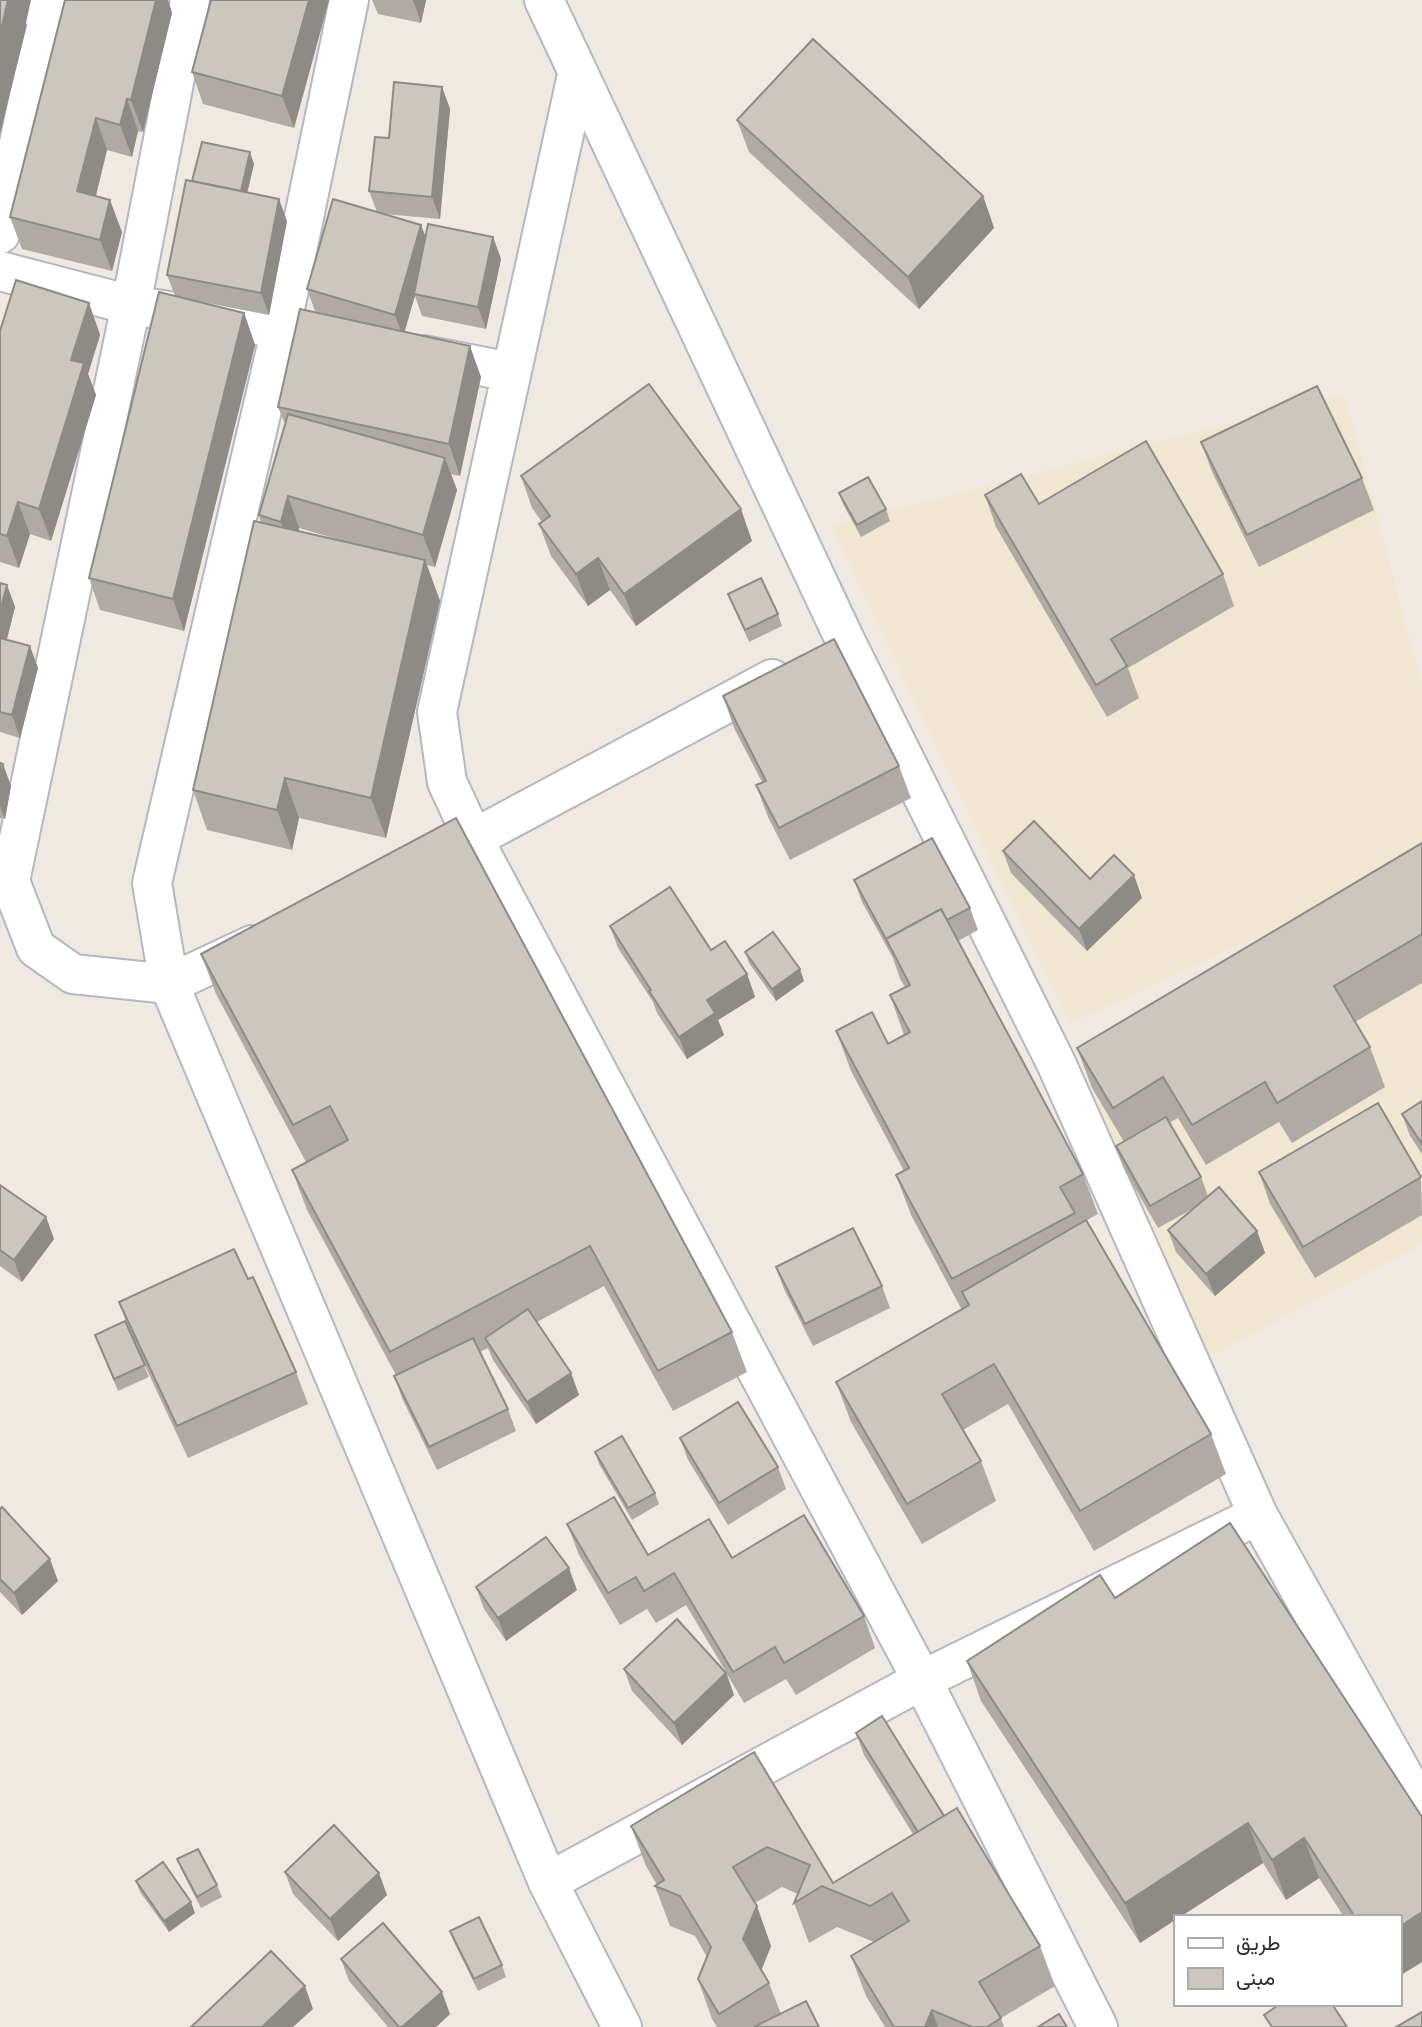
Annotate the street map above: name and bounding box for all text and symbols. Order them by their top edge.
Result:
legend [1174,1915,1401,2006]
text: طريق [1236,1929,1281,1956]
text: مبنى [1236,1964,1275,1990]

